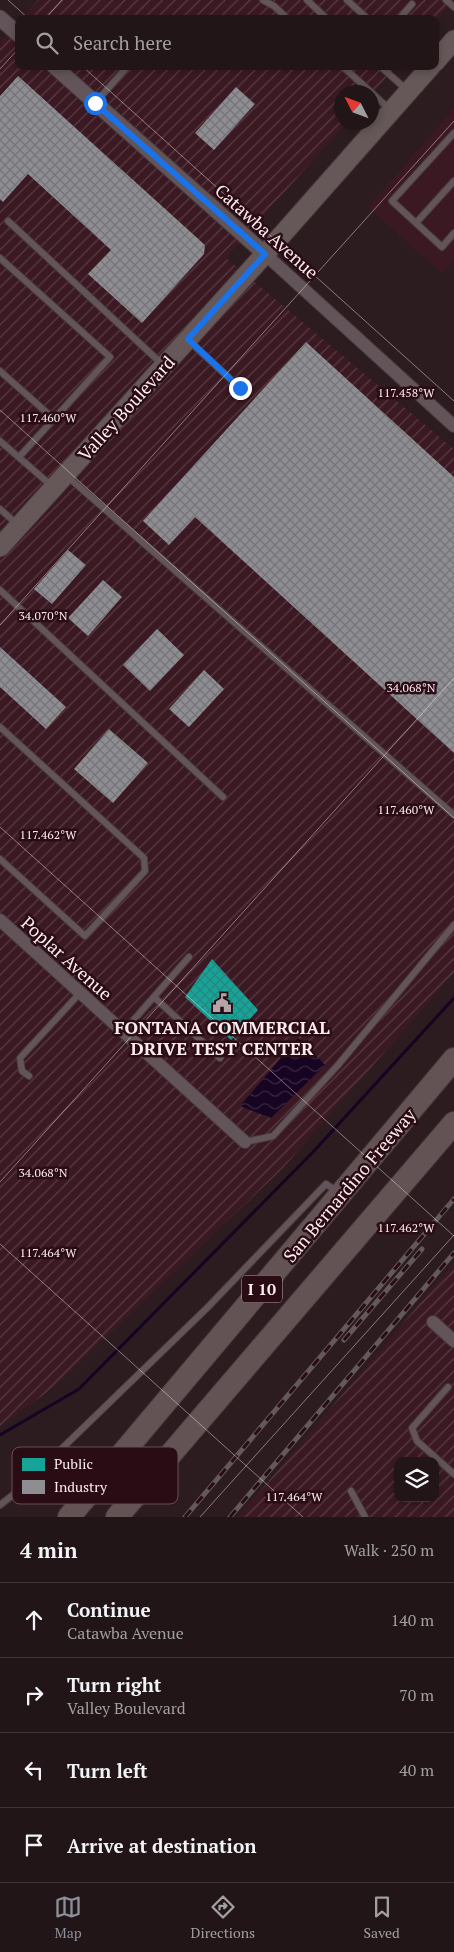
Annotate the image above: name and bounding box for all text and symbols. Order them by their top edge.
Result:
search box [15,15,439,70]
icon: search [33,29,61,57]
text: Search here [73,30,172,55]
north arrow [334,85,379,130]
route start [84,92,107,115]
street label: Catawba Avenue [210,178,324,284]
street label: Valley Boulevard [72,350,180,466]
route end [229,377,252,400]
text: 117.458°W [378,385,435,400]
text: 117.460°W [20,410,77,425]
text: 34.070°N [18,608,68,623]
text: 34.068°N [386,680,436,695]
text: 117.460°W [378,802,435,817]
text: 117.462°W [20,827,77,842]
street label: Poplar Avenue [16,911,118,1005]
public building icon: FONTANA COMMERCIAL DRIVE TEST CENTER [211,992,233,1014]
place label: FONTANA COMMERCIAL DRIVE TEST CENTER [114,1015,330,1060]
street label: San Bernardino Freeway [277,1102,421,1267]
text: 34.068°N [18,1165,68,1180]
text: 117.462°W [378,1220,435,1235]
text: 117.464°W [20,1245,77,1260]
road number: I 10 [242,1276,282,1302]
legend [12,1447,178,1504]
text: Public [54,1454,93,1473]
map controls [394,1457,439,1502]
button: layers [394,1457,439,1502]
text: Industry [54,1477,108,1496]
text: 117.464°W [266,1489,323,1504]
text: 4 min [20,1536,77,1564]
text: Walk · 250 m [344,1539,434,1561]
text: Continue [67,1597,151,1622]
icon: ahead [20,1606,48,1634]
text: 140 m [391,1609,434,1631]
text: Catawba Avenue [67,1622,184,1644]
text: Turn right [67,1672,161,1697]
icon: right [20,1681,48,1709]
text: 70 m [399,1684,434,1706]
text: Valley Boulevard [67,1697,186,1719]
icon: left [20,1756,48,1784]
text: Turn left [67,1758,148,1783]
text: 40 m [399,1759,434,1781]
icon: arrive [20,1831,48,1859]
text: Arrive at destination [67,1833,256,1858]
tab: Map [54,1893,82,1942]
tab: Directions [191,1893,255,1942]
tab: Saved [364,1893,400,1942]

